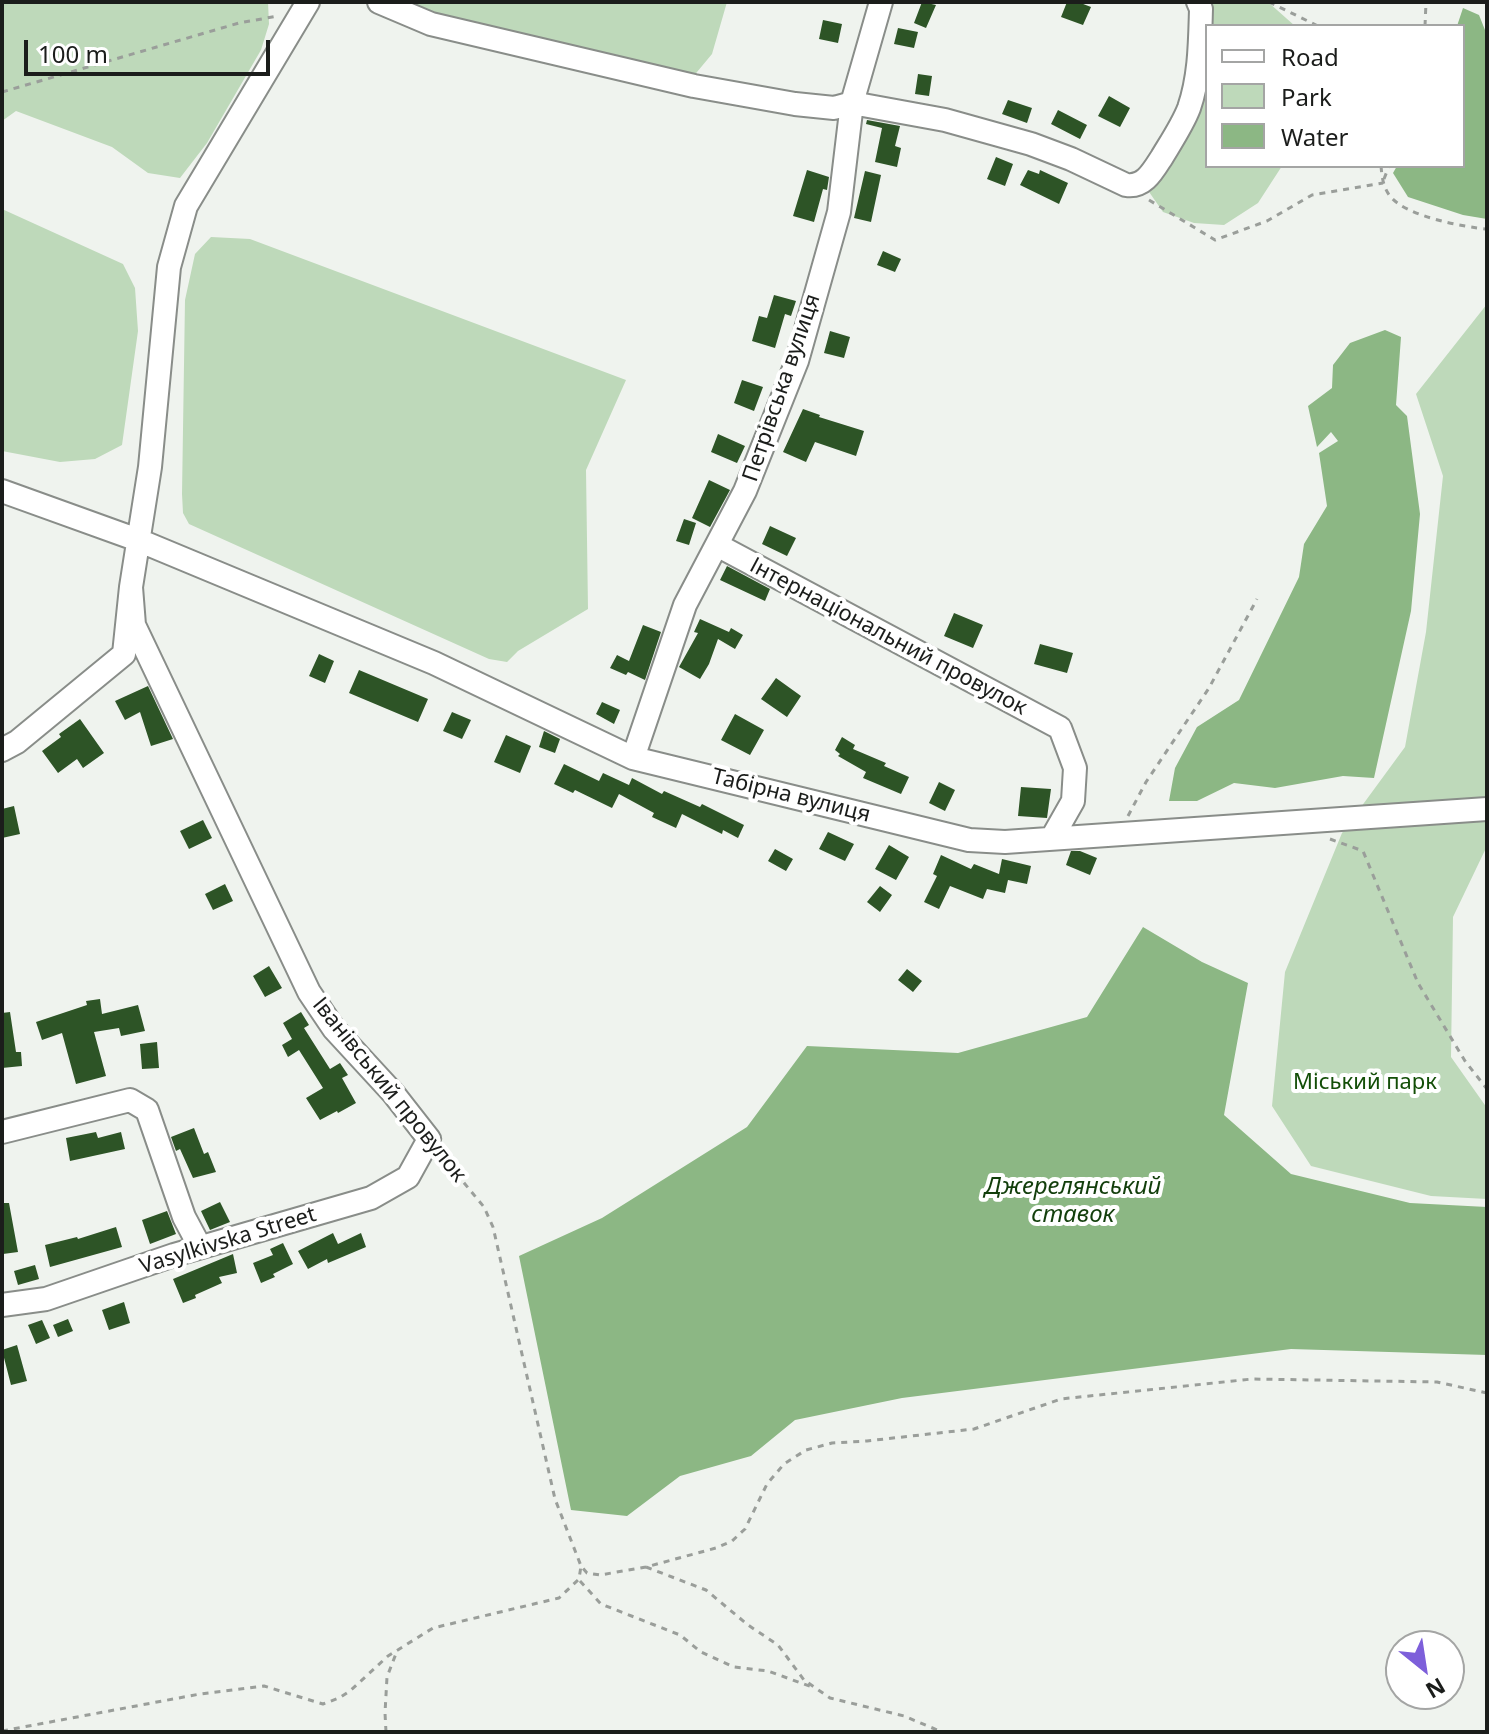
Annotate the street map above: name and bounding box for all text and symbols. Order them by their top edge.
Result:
scale bar [28,24,274,74]
legend [1205,24,1465,168]
text: 100 m [38,37,108,70]
text: Road [1281,40,1339,73]
text: Park [1281,80,1332,113]
text: Water [1281,120,1348,153]
street label: Петрівська вулиця [737,291,827,485]
street label: Інтернаціональний провулок [745,553,1031,721]
street label: Табірна вулиця [709,764,873,828]
street label: Іванівський провулок [306,992,472,1188]
park label: Міський парк [1293,1070,1437,1096]
water label: Джерелянський ставок [985,1173,1161,1229]
street label: Vasylkivska Street [137,1202,319,1280]
north arrow [1385,1630,1465,1710]
text: N [1421,1672,1451,1707]

